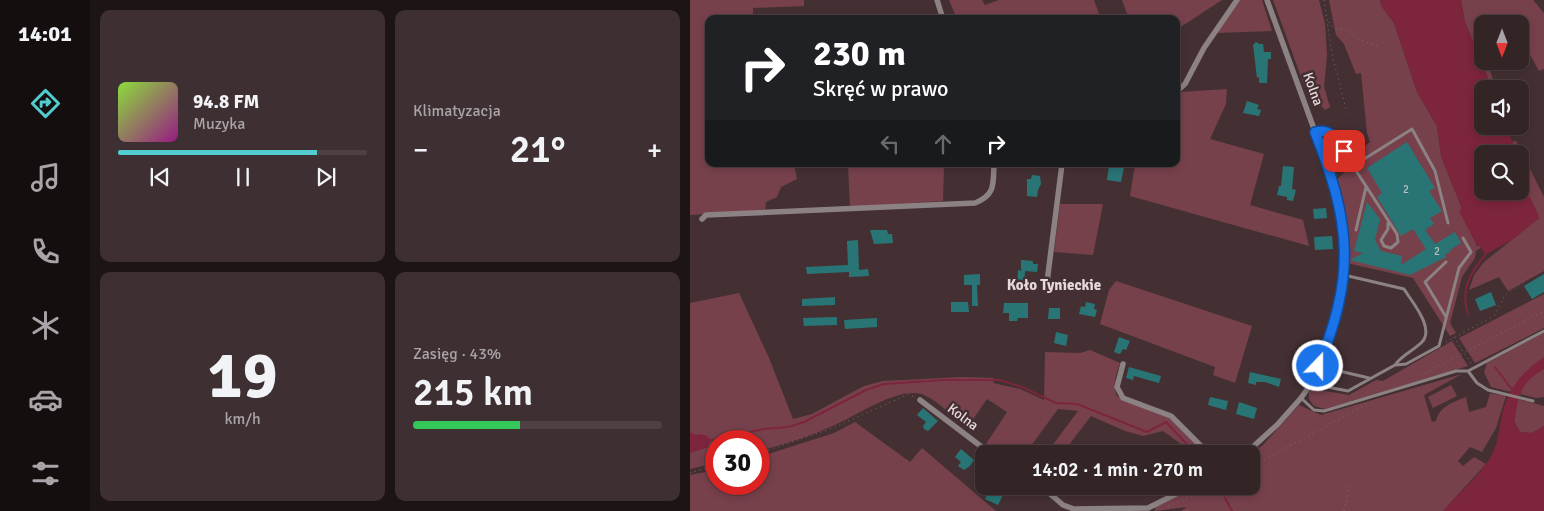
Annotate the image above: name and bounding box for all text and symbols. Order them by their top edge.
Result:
north arrow [1474,15,1529,70]
map controls [1474,15,1529,200]
text: 14:01 [18,20,72,47]
text: 230 m [813,32,906,75]
icon: right [730,35,795,100]
street label: Kolna [1299,70,1327,108]
text: Skręć w prawo [813,75,948,102]
button: sound [1474,80,1529,135]
icon: directions [28,86,63,121]
text: 94.8 FM [193,90,259,114]
text: Klimatyzacja [413,101,501,121]
text: Muzyka [193,114,245,134]
text: 21° [510,126,565,173]
icon: left [876,130,904,158]
icon: ahead [929,130,957,158]
icon: right [982,130,1010,158]
pin [1323,130,1365,172]
text: − [413,133,428,167]
text: + [647,133,662,167]
icon: arrive [1330,137,1358,165]
button: search [1474,145,1529,200]
icon: music [28,160,63,195]
icon: previous [146,163,174,191]
icon: pause [229,163,257,191]
icon: next [312,163,340,191]
house number: 2 [1403,183,1409,196]
icon: phone [28,234,63,269]
house number: 2 [1434,245,1440,258]
district label: Koło Tynieckie [1007,276,1101,294]
icon: climate [28,308,63,343]
text: 19 [207,336,278,416]
position arrow [1291,339,1343,391]
text: Zasięg · 43% [413,344,501,364]
text: 215 km [413,369,533,416]
icon: car [28,382,63,417]
street label: Kolna [944,400,982,434]
text: km/h [224,409,261,429]
speed limit sign: 30 [705,430,770,495]
icon: filters [28,456,63,491]
text: 14:02 · 1 min · 270 m [1032,458,1203,482]

